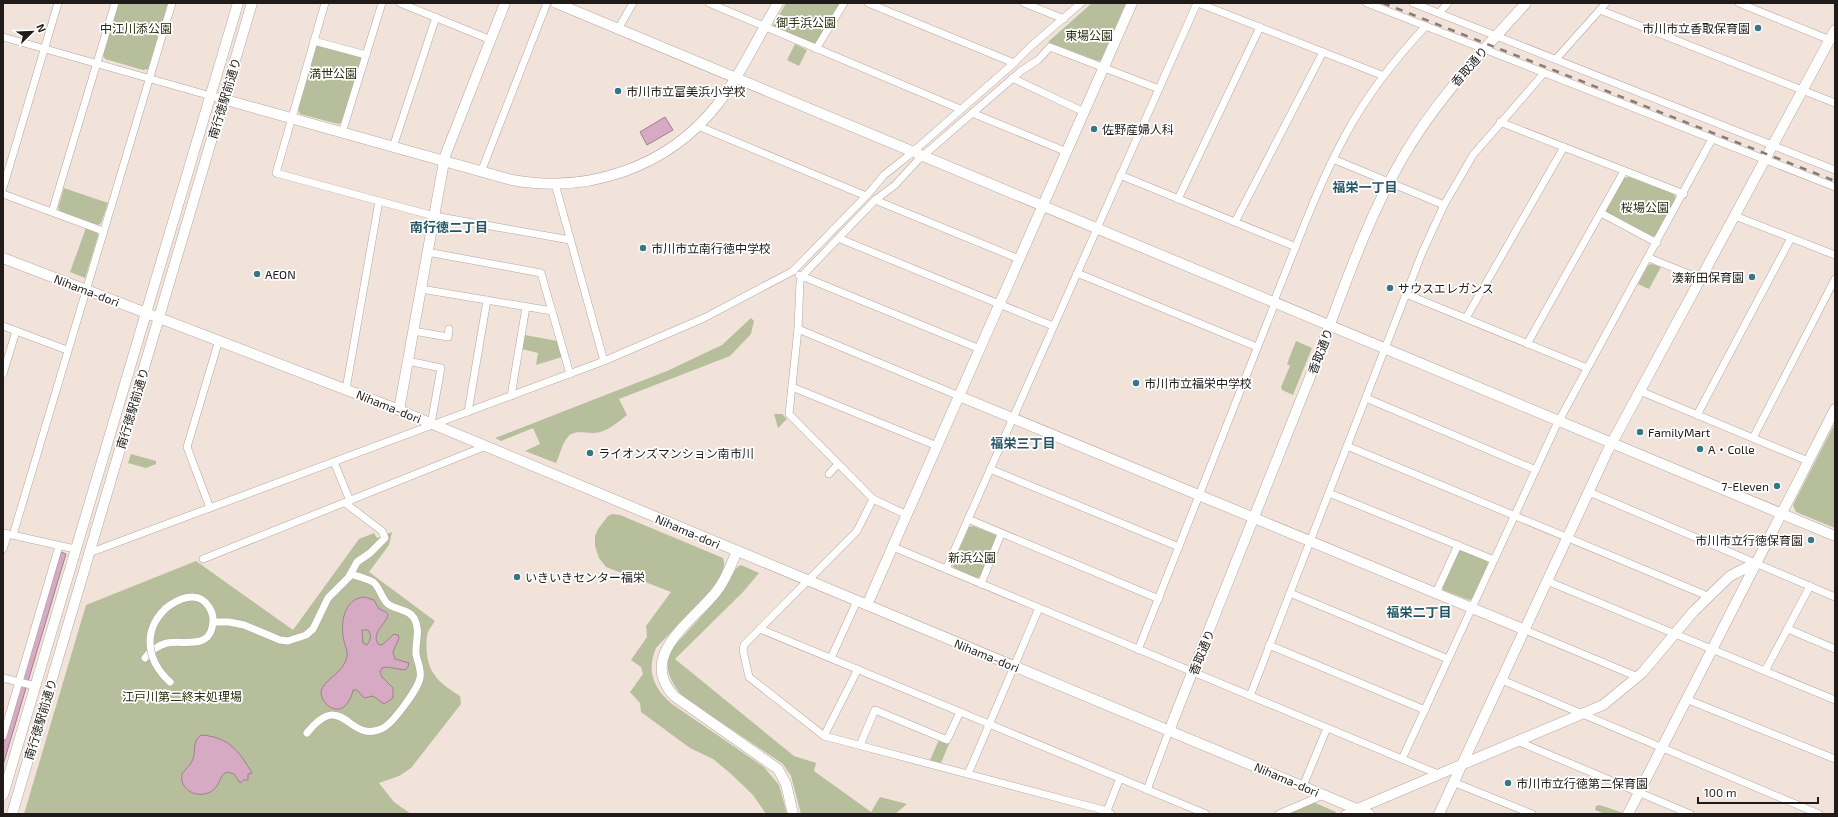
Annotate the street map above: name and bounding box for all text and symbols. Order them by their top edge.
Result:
north arrow [12,12,52,52]
park label: 御手浜公園 [776,15,836,29]
park label: 中江川添公園 [100,21,172,35]
place label: 市川市立香取保育園 [1642,21,1750,35]
text: N [34,22,49,34]
marker: 市川市立香取保育園 [1753,23,1763,33]
park label: 東場公園 [1065,28,1113,42]
street label: 香取通り [1448,43,1490,89]
street label: 南行徳駅前通り [205,56,243,140]
park label: 満世公園 [309,66,357,80]
place label: 市川市立富美浜小学校 [626,84,746,98]
marker: 市川市立富美浜小学校 [613,86,623,96]
place label: 佐野産婦人科 [1102,122,1174,136]
marker: 佐野産婦人科 [1089,124,1099,134]
district label: 福栄一丁目 [1332,179,1398,195]
park label: 桜場公園 [1621,200,1669,214]
district label: 南行徳二丁目 [410,219,488,235]
place label: 市川市立南行徳中学校 [651,241,771,255]
marker: 市川市立南行徳中学校 [638,243,648,253]
place label: AEON [265,267,296,281]
marker: AEON [252,269,262,279]
place label: 湊新田保育園 [1672,270,1744,284]
street label: Nihama-dori [52,271,122,309]
marker: 湊新田保育園 [1747,272,1757,282]
place label: サウスエレガンス [1398,281,1494,295]
marker: サウスエレガンス [1385,283,1395,293]
street label: 香取通り [1305,326,1335,376]
street label: 南行徳駅前通り [113,366,151,450]
place label: 市川市立福栄中学校 [1144,376,1252,390]
marker: 市川市立福栄中学校 [1131,378,1141,388]
street label: Nihama-dori [354,387,424,425]
place label: FamilyMart [1648,425,1711,439]
marker: FamilyMart [1635,427,1645,437]
district label: 福栄三丁目 [990,435,1056,451]
place label: A・Colle [1708,442,1755,456]
marker: A・Colle [1695,444,1705,454]
place label: ライオンズマンション南市川 [598,446,754,460]
marker: ライオンズマンション南市川 [585,448,595,458]
place label: 7-Eleven [1721,479,1769,493]
marker: 7-Eleven [1772,481,1782,491]
street label: Nihama-dori [654,511,722,551]
place label: 市川市立行徳保育園 [1695,533,1803,547]
marker: 市川市立行徳保育園 [1806,535,1816,545]
park label: 新浜公園 [948,550,996,564]
place label: いきいきセンター福栄 [525,570,645,584]
marker: いきいきセンター福栄 [512,572,522,582]
district label: 福栄二丁目 [1386,604,1452,620]
street label: 香取通り [1186,627,1216,677]
street label: Nihama-dori [952,636,1022,674]
street label: 南行徳駅前通り [21,677,59,761]
park label: 江戸川第二終末処理場 [122,689,242,703]
street label: Nihama-dori [1253,759,1321,799]
place label: 市川市立行徳第二保育園 [1516,776,1648,790]
marker: 市川市立行徳第二保育園 [1503,778,1513,788]
scale bar [1698,779,1818,805]
text: 100 m [1704,785,1736,799]

